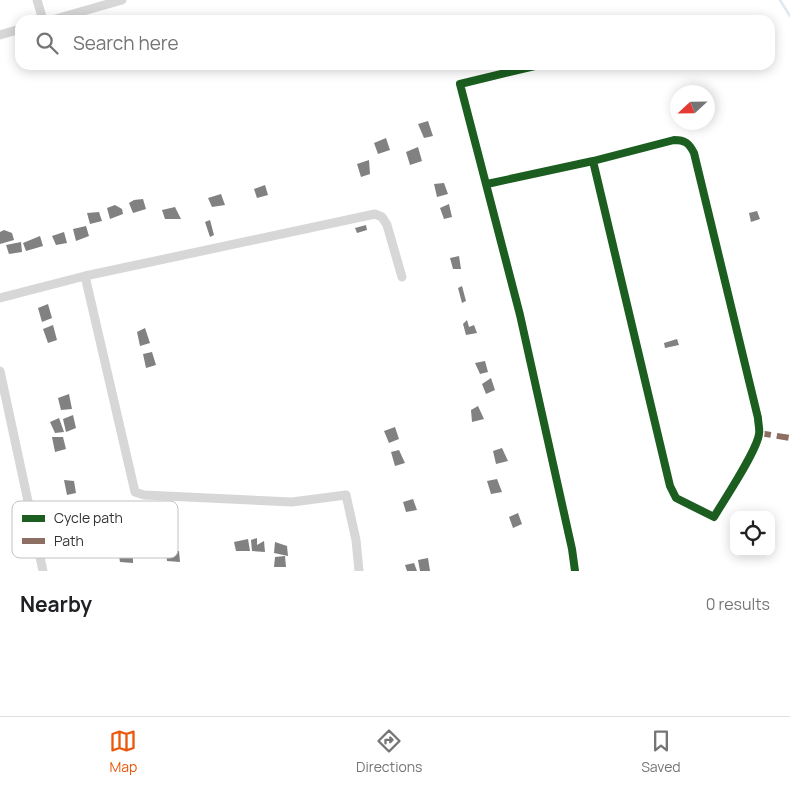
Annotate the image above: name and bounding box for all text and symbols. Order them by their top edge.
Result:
search box [15,15,775,70]
icon: search [33,29,61,57]
text: Search here [73,30,179,56]
north arrow [670,85,715,130]
legend [12,501,178,558]
text: Cycle path [54,508,123,527]
map controls [730,511,775,556]
button: locate [730,511,775,556]
text: Path [54,531,84,550]
text: Nearby [20,590,92,618]
text: 0 results [706,593,770,615]
tab: Map [109,727,137,776]
tab: Directions [356,727,422,776]
tab: Saved [641,727,681,776]

